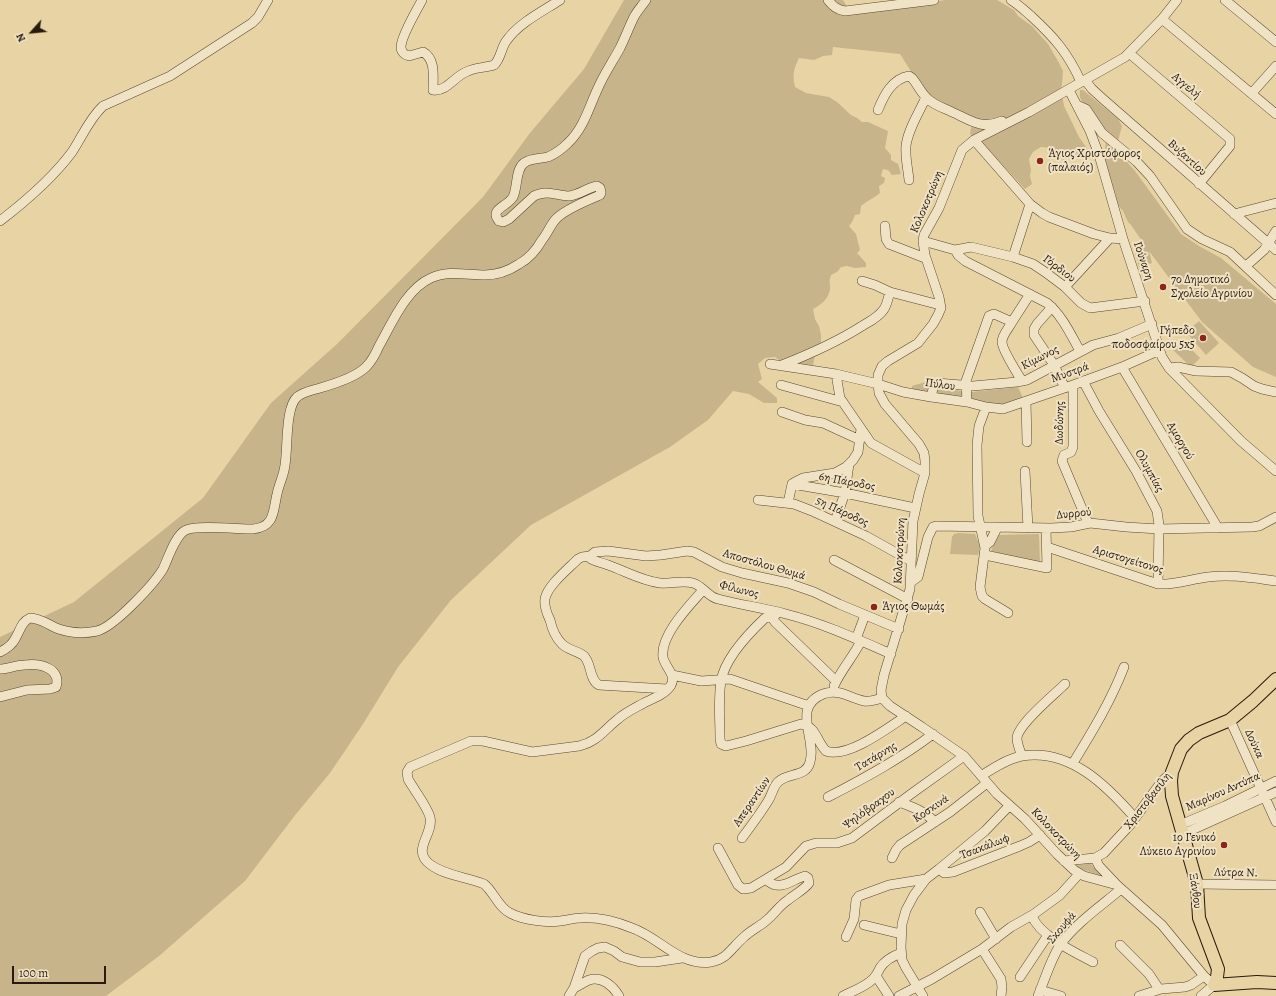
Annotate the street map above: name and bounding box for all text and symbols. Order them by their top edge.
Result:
north arrow [12,12,52,52]
text: N [12,31,29,45]
street label: Αγγελή [1169,70,1203,102]
street label: Βυζαντίου [1165,137,1209,179]
place label: Άγιος Χριστόφορος (παλαιός) [1048,147,1141,175]
marker: Άγιος Χριστόφορος (παλαιός) [1035,156,1045,166]
street label: Κολοκοτρώνη [907,169,947,235]
street label: Γούναρη [1130,240,1156,282]
street label: Γόρδιου [1040,252,1078,286]
place label: 7ο Δημοτικό Σχολείο Αγρινίου [1171,273,1253,301]
marker: 7ο Δημοτικό Σχολείο Αγρινίου [1158,282,1168,292]
place label: Γήπεδο ποδοσφαίρου 5x5 [1111,324,1195,352]
marker: Γήπεδο ποδοσφαίρου 5x5 [1198,333,1208,343]
street label: Κίμωνος [1019,342,1061,374]
street label: Μυστρά [1049,359,1091,387]
street label: Πύλου [924,376,956,394]
street label: Δωδώνης [1052,401,1068,445]
street label: Αμοργού [1163,419,1197,463]
street label: Ολυμπίας [1131,447,1167,495]
street label: 6η Πάροδος [818,469,876,495]
street label: 5η Πάροδος [813,493,871,531]
street label: Δυρρού [1056,505,1092,523]
street label: Κολοκοτρώνη [891,517,909,585]
street label: Αριστογείτονος [1091,542,1165,578]
street label: Αποστόλου Θωμά [721,546,807,584]
street label: Φίλωνος [718,578,760,602]
place label: Άγιος Θωμάς [882,600,945,614]
marker: Άγιος Θωμάς [869,602,879,612]
street label: Δούκα [1241,727,1267,761]
street label: Τατάρνης [853,739,899,775]
street label: Μαρίνου Αντύπα [1184,769,1262,815]
street label: Χριστοβασίλη [1121,770,1175,832]
street label: Απεραντίων [730,774,774,830]
street label: Ψηλόβραχου [840,785,898,833]
street label: Κοσκινά [910,792,952,826]
street label: Κολοκοτρώνη [1028,805,1084,863]
street label: Τσακάλωφ [958,831,1012,863]
place label: 1ο Γενικό Λύκειο Αγρινίου [1140,831,1216,859]
marker: 1ο Γενικό Λύκειο Αγρινίου [1219,840,1229,850]
street label: Λύτρα Ν. [1214,865,1258,881]
street label: Ξάνθου [1185,872,1205,910]
street label: Σκουφά [1044,909,1080,947]
scale bar [14,958,108,984]
text: 100 m [19,965,48,981]

